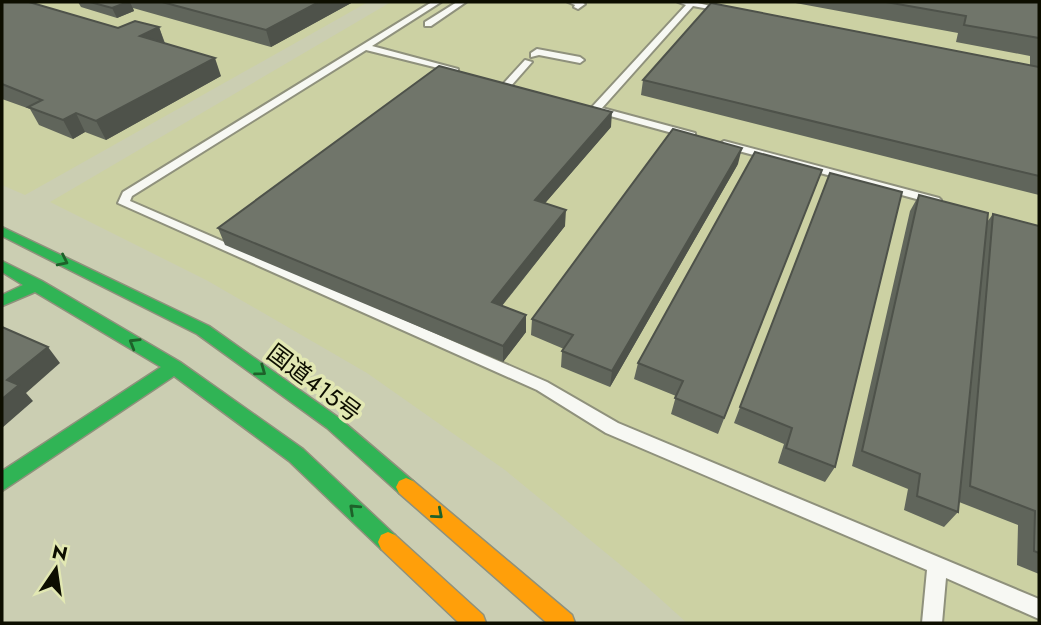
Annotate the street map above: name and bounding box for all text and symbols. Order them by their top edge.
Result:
one-way arrow [56,252,68,266]
street label: 国道415号 [260,335,369,430]
one-way arrow [128,338,141,351]
one-way arrow [253,363,266,375]
one-way arrow [349,505,362,518]
one-way arrow [430,506,443,518]
north arrow [21,534,91,604]
text: N [49,538,70,568]

